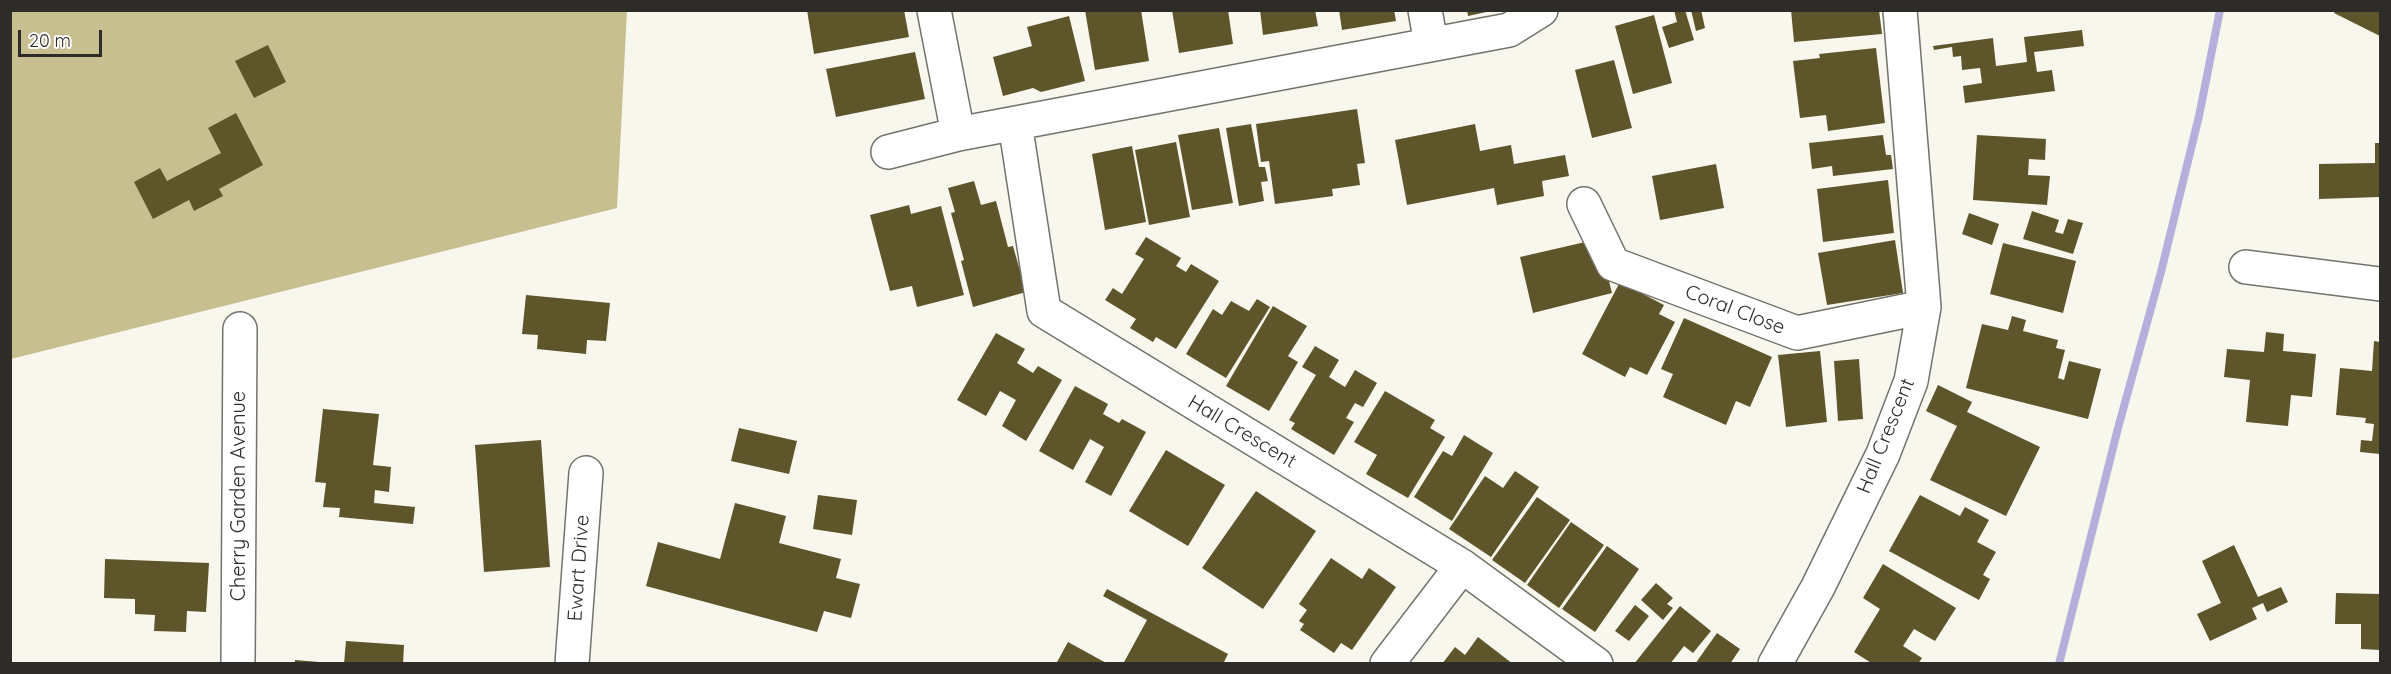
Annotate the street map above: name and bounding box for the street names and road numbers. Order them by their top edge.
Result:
street label: Coral Close [1682,280,1788,340]
street label: Hall Crescent [1852,375,1920,497]
street label: Hall Crescent [1183,390,1301,474]
street label: Cherry Garden Avenue [227,391,251,601]
street label: Ewart Drive [563,514,595,622]

